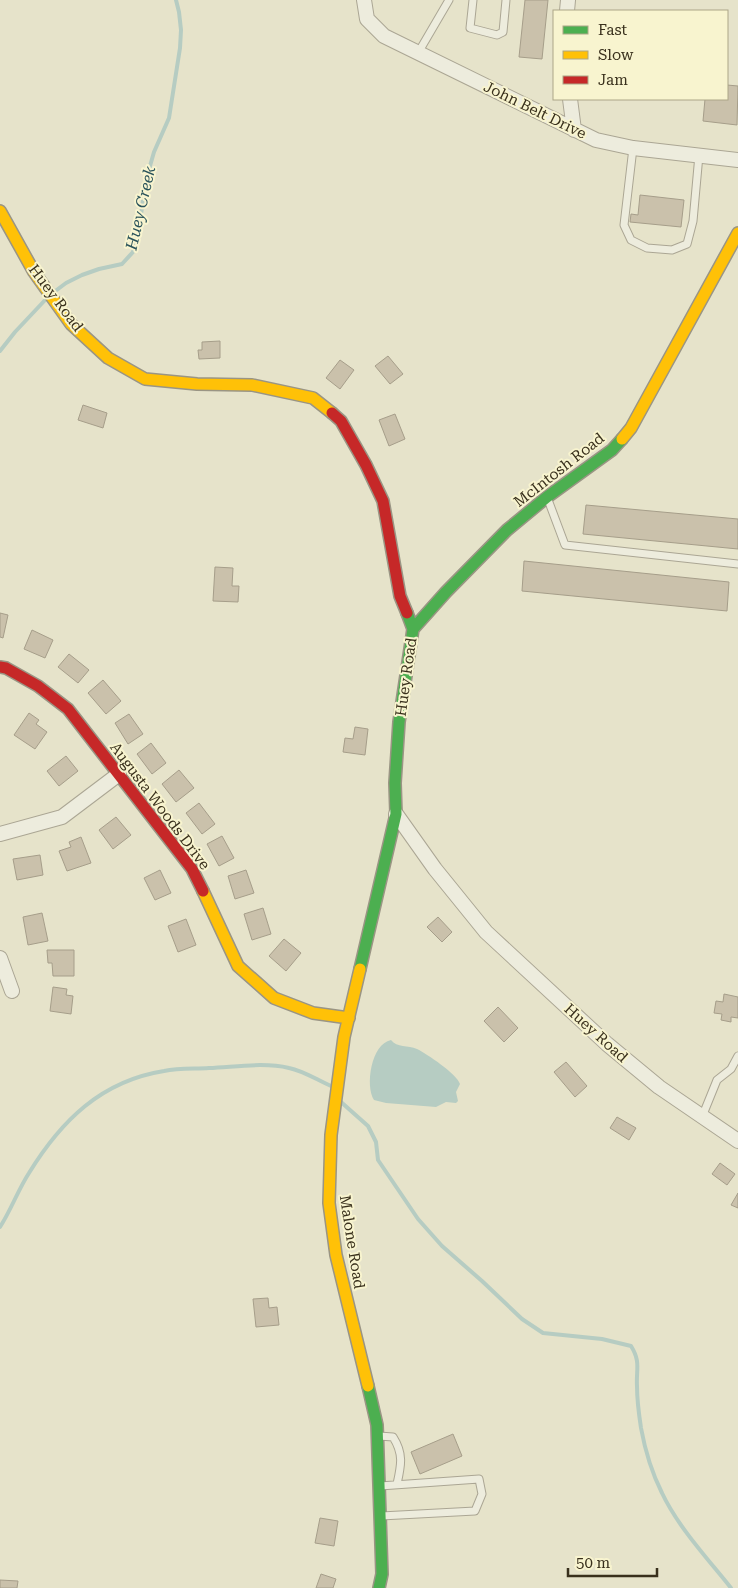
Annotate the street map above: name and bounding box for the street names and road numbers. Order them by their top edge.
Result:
street label: John Belt Drive [481,77,589,143]
street label: Huey Road [25,261,87,335]
street label: McIntosh Road [510,429,608,511]
street label: Huey Road [392,636,420,718]
street label: Augusta Woods Drive [106,739,214,873]
street label: Huey Road [560,1000,632,1067]
street label: Malone Road [336,1194,368,1291]

